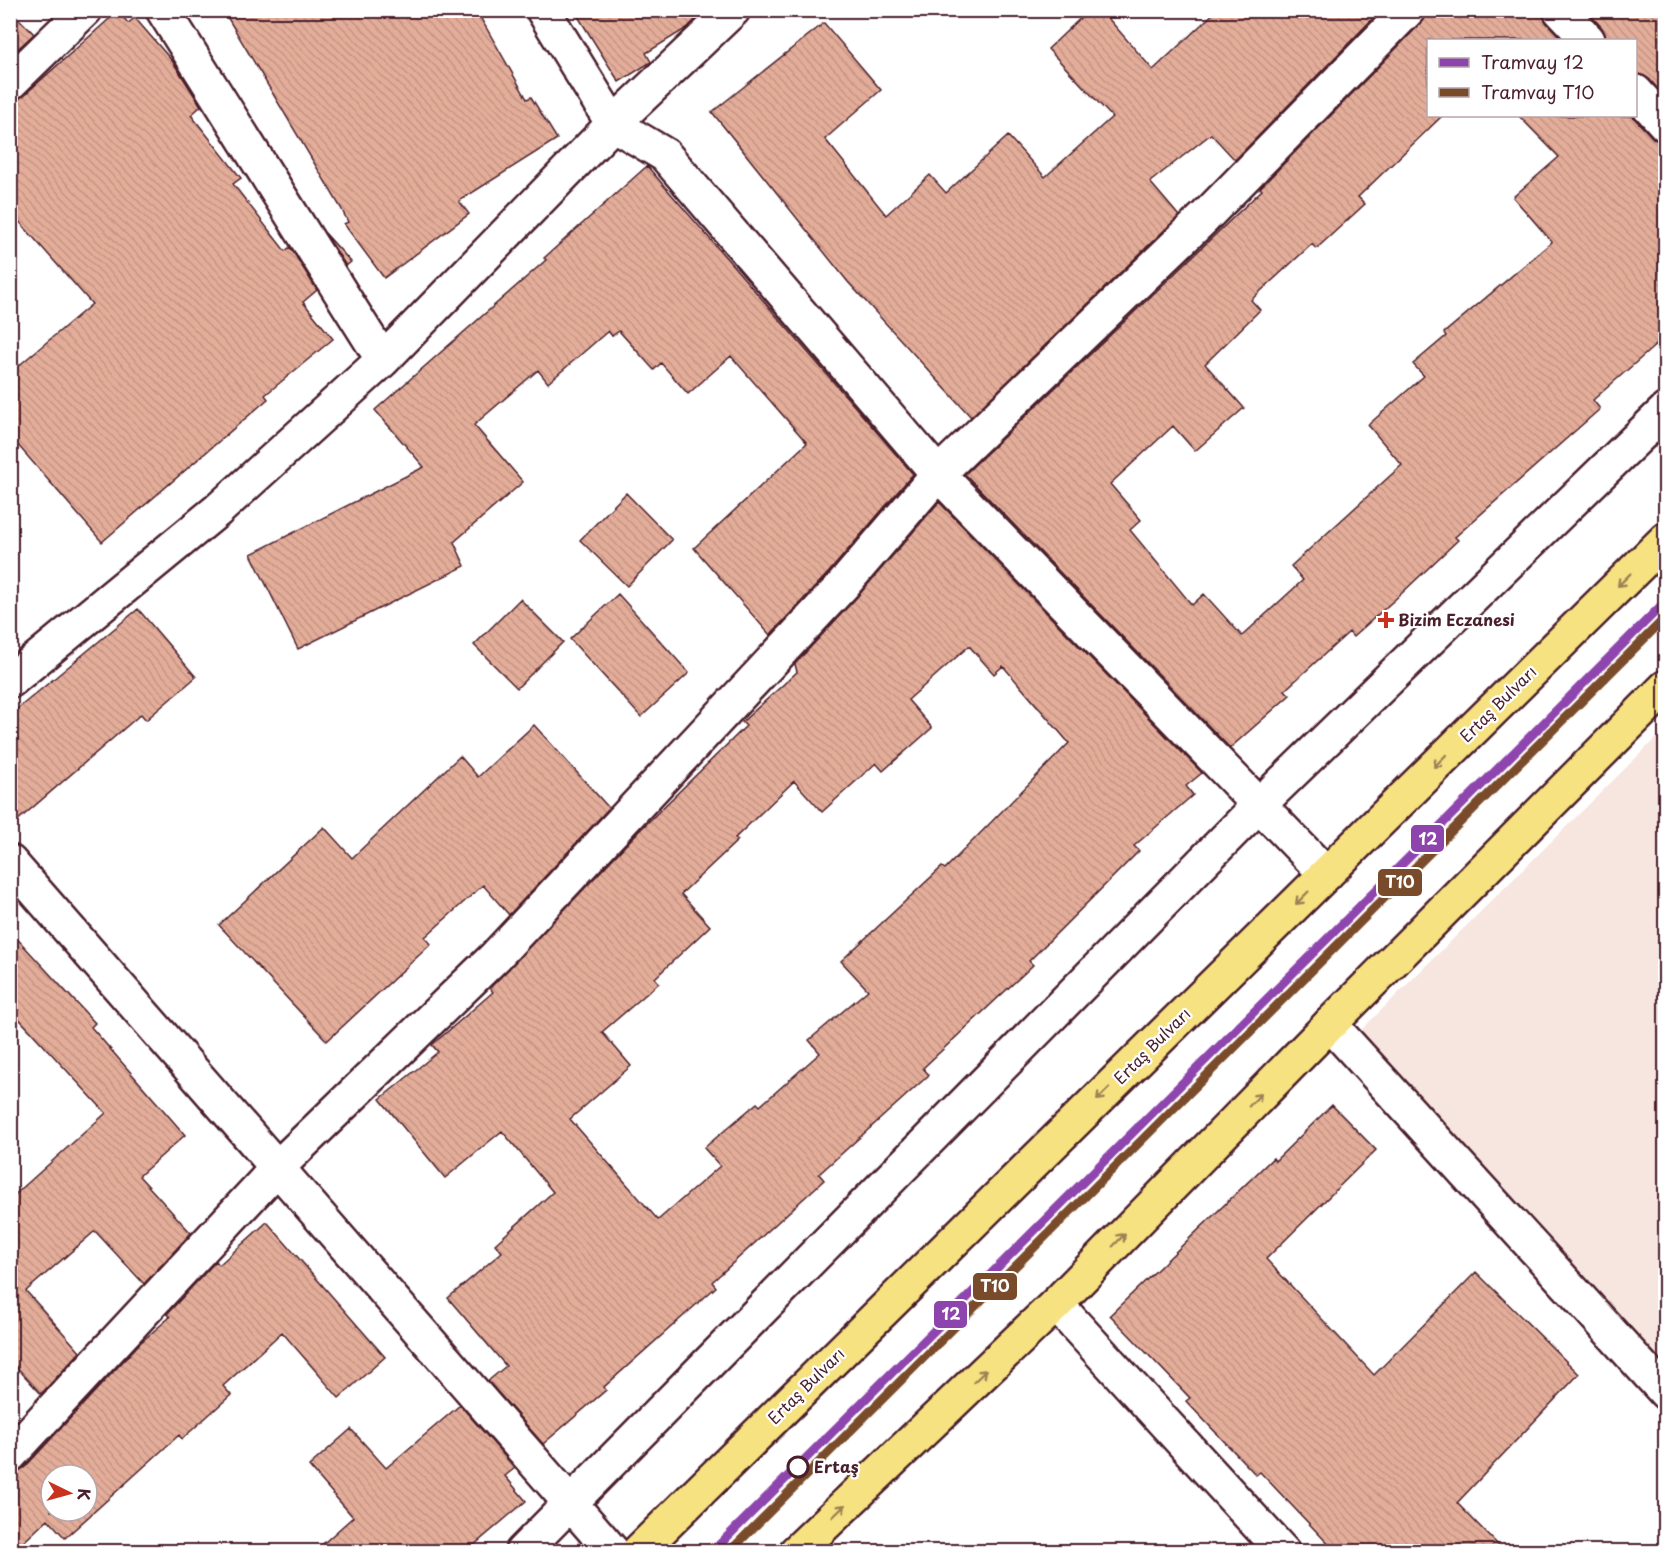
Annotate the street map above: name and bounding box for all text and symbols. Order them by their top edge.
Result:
legend [1427,39,1637,117]
text: Tramvay 12 [1481,48,1584,75]
text: Tramvay T10 [1481,78,1594,105]
one-way arrow [1616,573,1631,587]
place label: Bizim Eczanesi [1398,607,1515,631]
marker: Bizim Eczanesi [1379,613,1393,627]
street label: Ertaş Bulvarı [1453,659,1541,747]
one-way arrow [1433,754,1448,769]
line badge: 12 [1410,824,1445,853]
text: 12 [1419,826,1437,850]
line badge: T10 [1377,868,1423,897]
text: T10 [1385,869,1415,893]
one-way arrow [1294,891,1309,906]
street label: Ertaş Bulvarı [1107,1001,1195,1089]
one-way arrow [1095,1087,1110,1101]
one-way arrow [1248,1093,1262,1108]
one-way arrow [1111,1232,1126,1247]
line badge: T10 [972,1272,1018,1301]
text: T10 [980,1273,1010,1297]
line badge: 12 [933,1300,968,1329]
text: 12 [942,1301,960,1325]
street label: Ertaş Bulvarı [761,1341,849,1429]
one-way arrow [972,1369,987,1384]
place label: Ertaş [814,1454,859,1478]
marker: Ertaş [787,1456,809,1478]
north arrow [39,1463,99,1523]
text: K [72,1488,97,1502]
one-way arrow [831,1504,846,1518]

